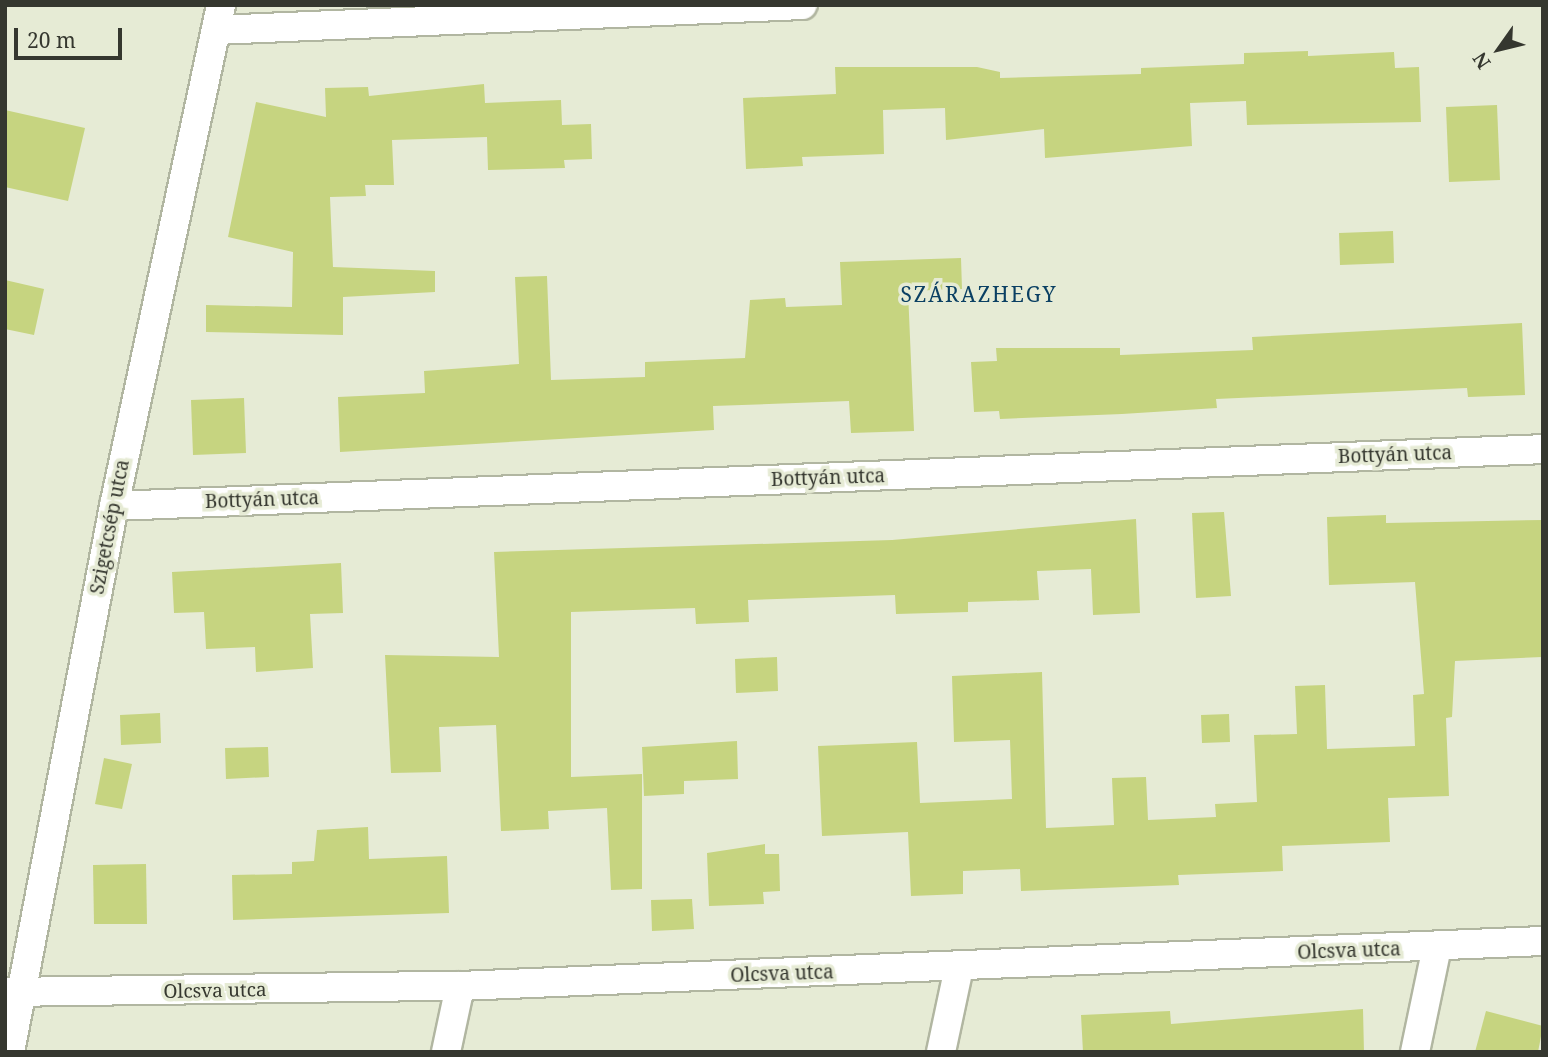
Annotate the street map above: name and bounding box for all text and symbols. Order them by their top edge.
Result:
scale bar [18,14,126,58]
north arrow [1464,14,1534,84]
text: 20 m [27,26,76,54]
text: N [1467,47,1497,74]
district label: SZÁRAZHEGY [902,281,1056,307]
street label: Bottyán utca [1338,442,1452,468]
street label: Szigetcsép utca [86,458,134,596]
street label: Bottyán utca [771,465,885,491]
street label: Bottyán utca [205,487,319,513]
street label: Olcsva utca [1297,938,1401,964]
street label: Olcsva utca [730,961,834,987]
street label: Olcsva utca [163,979,267,1003]

